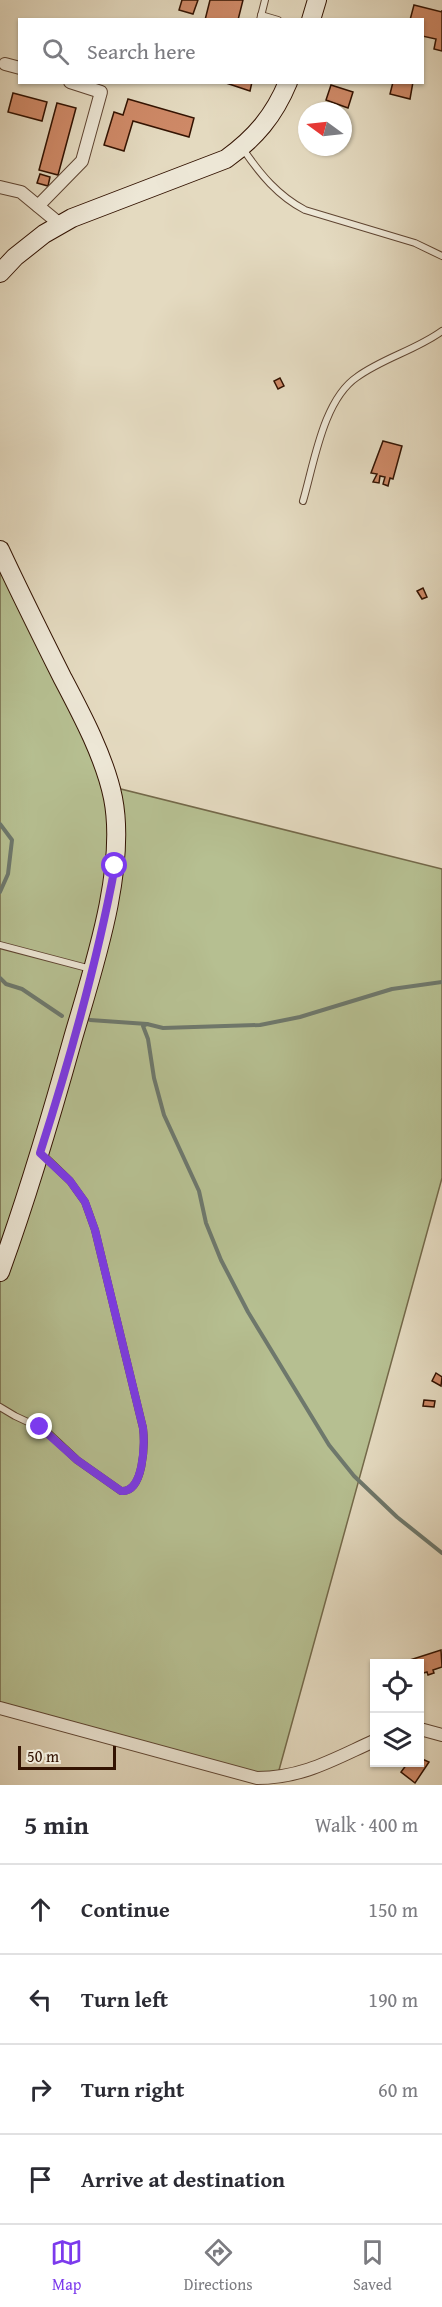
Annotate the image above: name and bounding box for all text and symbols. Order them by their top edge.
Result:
search box [18,18,424,84]
icon: search [39,35,72,68]
text: Search here [87,35,196,67]
north arrow [298,102,352,156]
route start [101,852,127,878]
route end [26,1413,52,1439]
map controls [370,1659,424,1767]
button: locate [370,1659,424,1713]
button: layers [370,1713,424,1767]
scale bar [18,1743,116,1770]
text: 50 m [27,1744,59,1768]
text: 5 min [24,1805,89,1844]
text: Walk · 400 m [315,1810,418,1839]
icon: ahead [24,1893,57,1926]
text: Continue [81,1893,170,1925]
text: 150 m [368,1895,418,1924]
icon: left [24,1983,57,2016]
text: Turn left [81,1983,168,2015]
text: 190 m [368,1985,418,2014]
icon: right [24,2073,57,2106]
text: Turn right [81,2073,184,2105]
text: 60 m [378,2075,418,2104]
icon: arrive [24,2163,57,2196]
text: Arrive at destination [81,2163,285,2195]
tab: Map [50,2236,83,2296]
tab: Directions [184,2236,253,2296]
tab: Saved [353,2236,392,2296]

